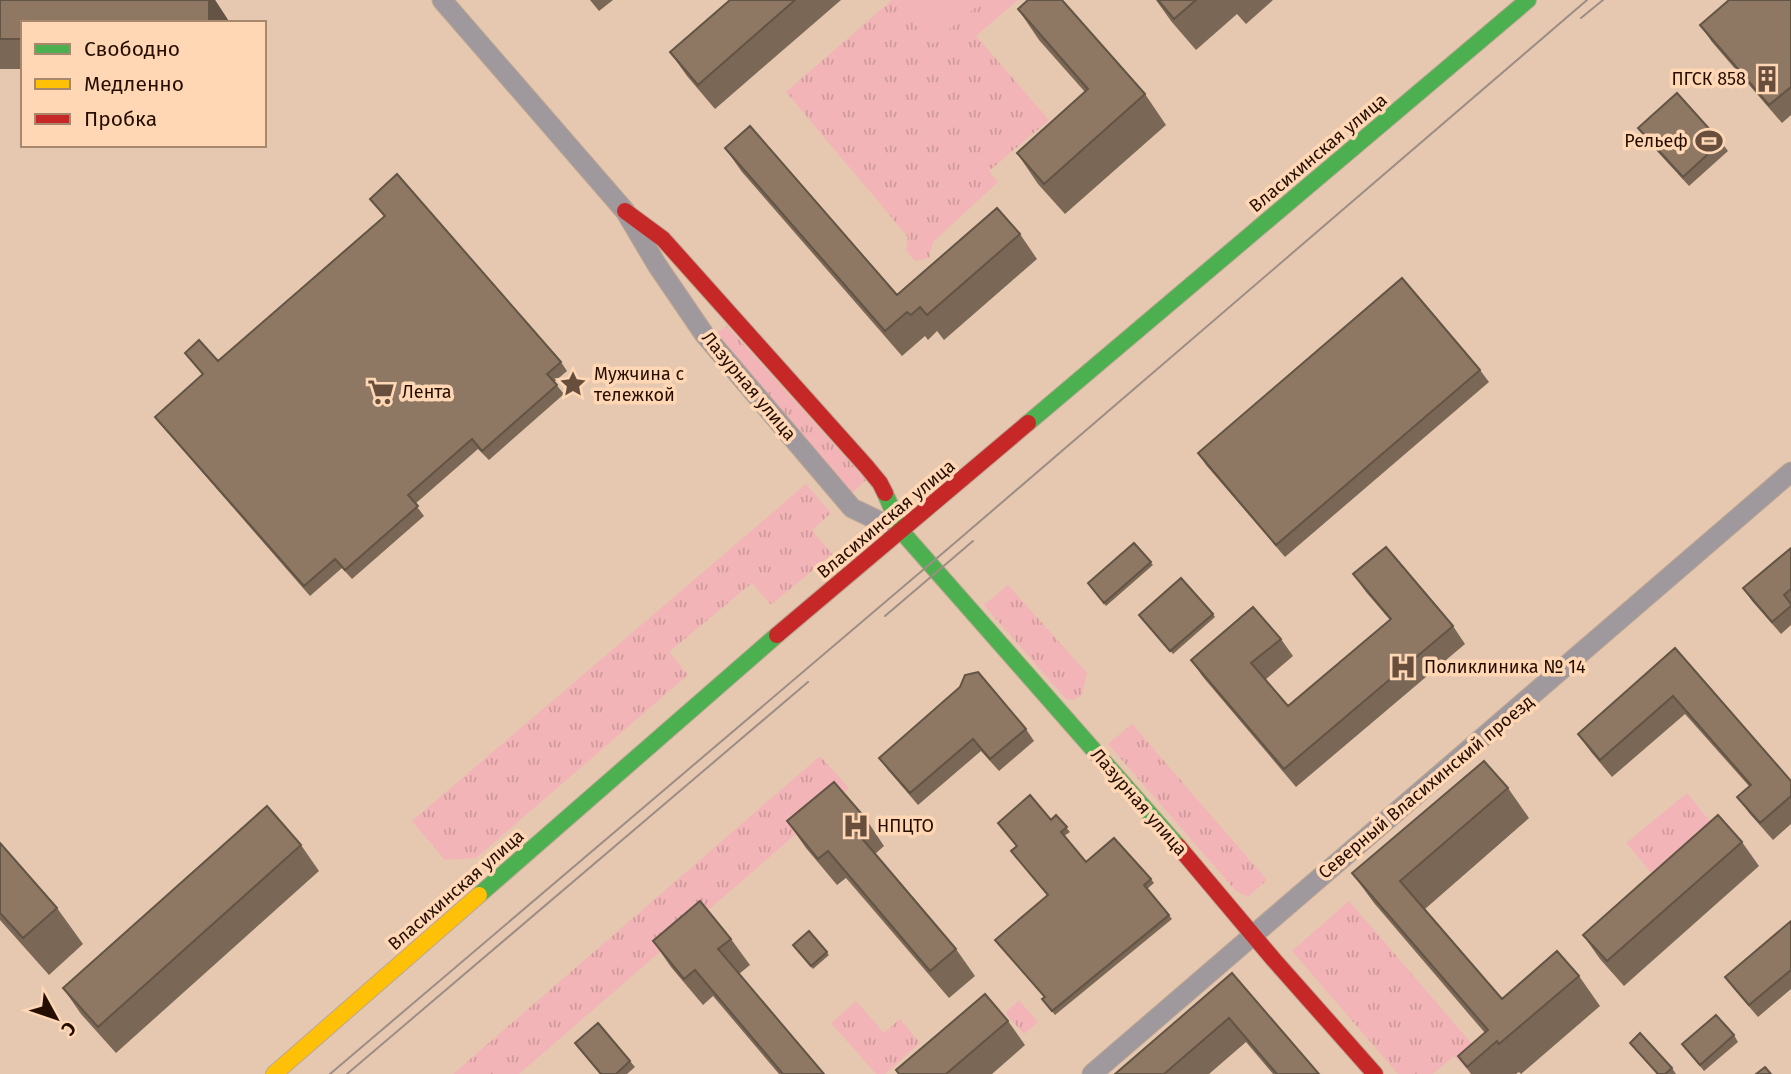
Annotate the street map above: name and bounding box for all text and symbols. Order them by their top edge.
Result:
legend [21,21,266,147]
text: Свободно [84,36,180,62]
building icon: ПГСК 858 [1752,64,1782,94]
place label: ПГСК 858 [1671,68,1746,90]
text: Медленно [84,71,184,97]
street label: Власихинская улица [1245,89,1391,217]
text: Пробка [84,106,157,132]
sports icon: Рельеф [1694,126,1724,156]
place label: Рельеф [1624,130,1688,152]
street label: Лазурная улица [697,327,801,445]
place label: Мужчина с тележкой [594,363,685,406]
place icon: Мужчина с тележкой [558,369,588,399]
supermarket icon: Лента [366,377,396,407]
place label: Лента [402,381,452,403]
street label: Власихинская улица [813,455,959,583]
hospital icon: Поликлиника № 14 [1388,652,1418,682]
place label: Поликлиника № 14 [1424,656,1586,678]
street label: Северный Власихинский проезд [1314,690,1538,884]
street label: Лазурная улица [1086,744,1192,860]
hospital icon: НПЦТО [841,811,871,841]
place label: НПЦТО [877,815,934,837]
street label: Власихинская улица [383,825,529,955]
north arrow [21,983,91,1053]
text: С [56,1017,81,1040]

